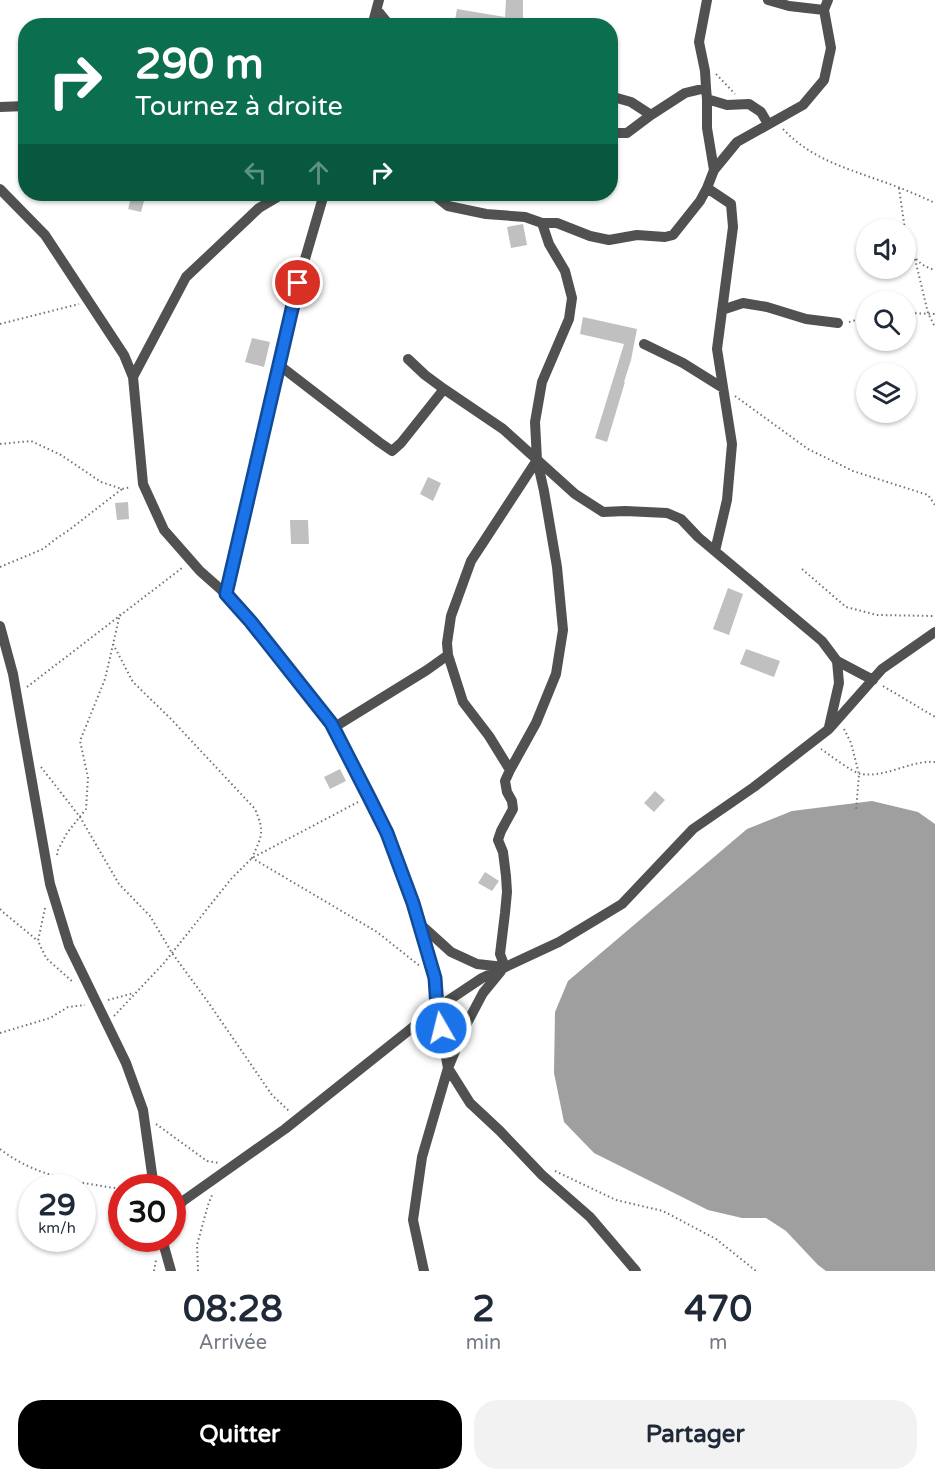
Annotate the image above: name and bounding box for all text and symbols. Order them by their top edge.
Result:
text: 290 m [135,39,264,90]
icon: right [36,42,114,120]
text: Tournez à droite [135,90,343,123]
icon: left [239,156,272,189]
icon: ahead [302,156,335,189]
icon: right [365,156,398,189]
map controls [856,219,916,423]
button: sound [856,219,916,279]
pin [272,257,323,308]
icon: arrive [281,266,314,299]
button: search [856,291,916,351]
button: layers [856,363,916,423]
position arrow [409,996,473,1060]
speed limit sign: 30 [108,1174,186,1252]
text: 29 [38,1187,76,1224]
text: km/h [38,1219,76,1237]
text: 08:28 [183,1288,283,1331]
text: 2 [472,1288,495,1331]
text: 470 [684,1288,752,1331]
text: Arrivée [199,1331,267,1355]
text: min [466,1331,501,1355]
text: m [709,1331,727,1355]
button: Quitter [18,1400,462,1469]
button: Partager [474,1400,917,1469]

